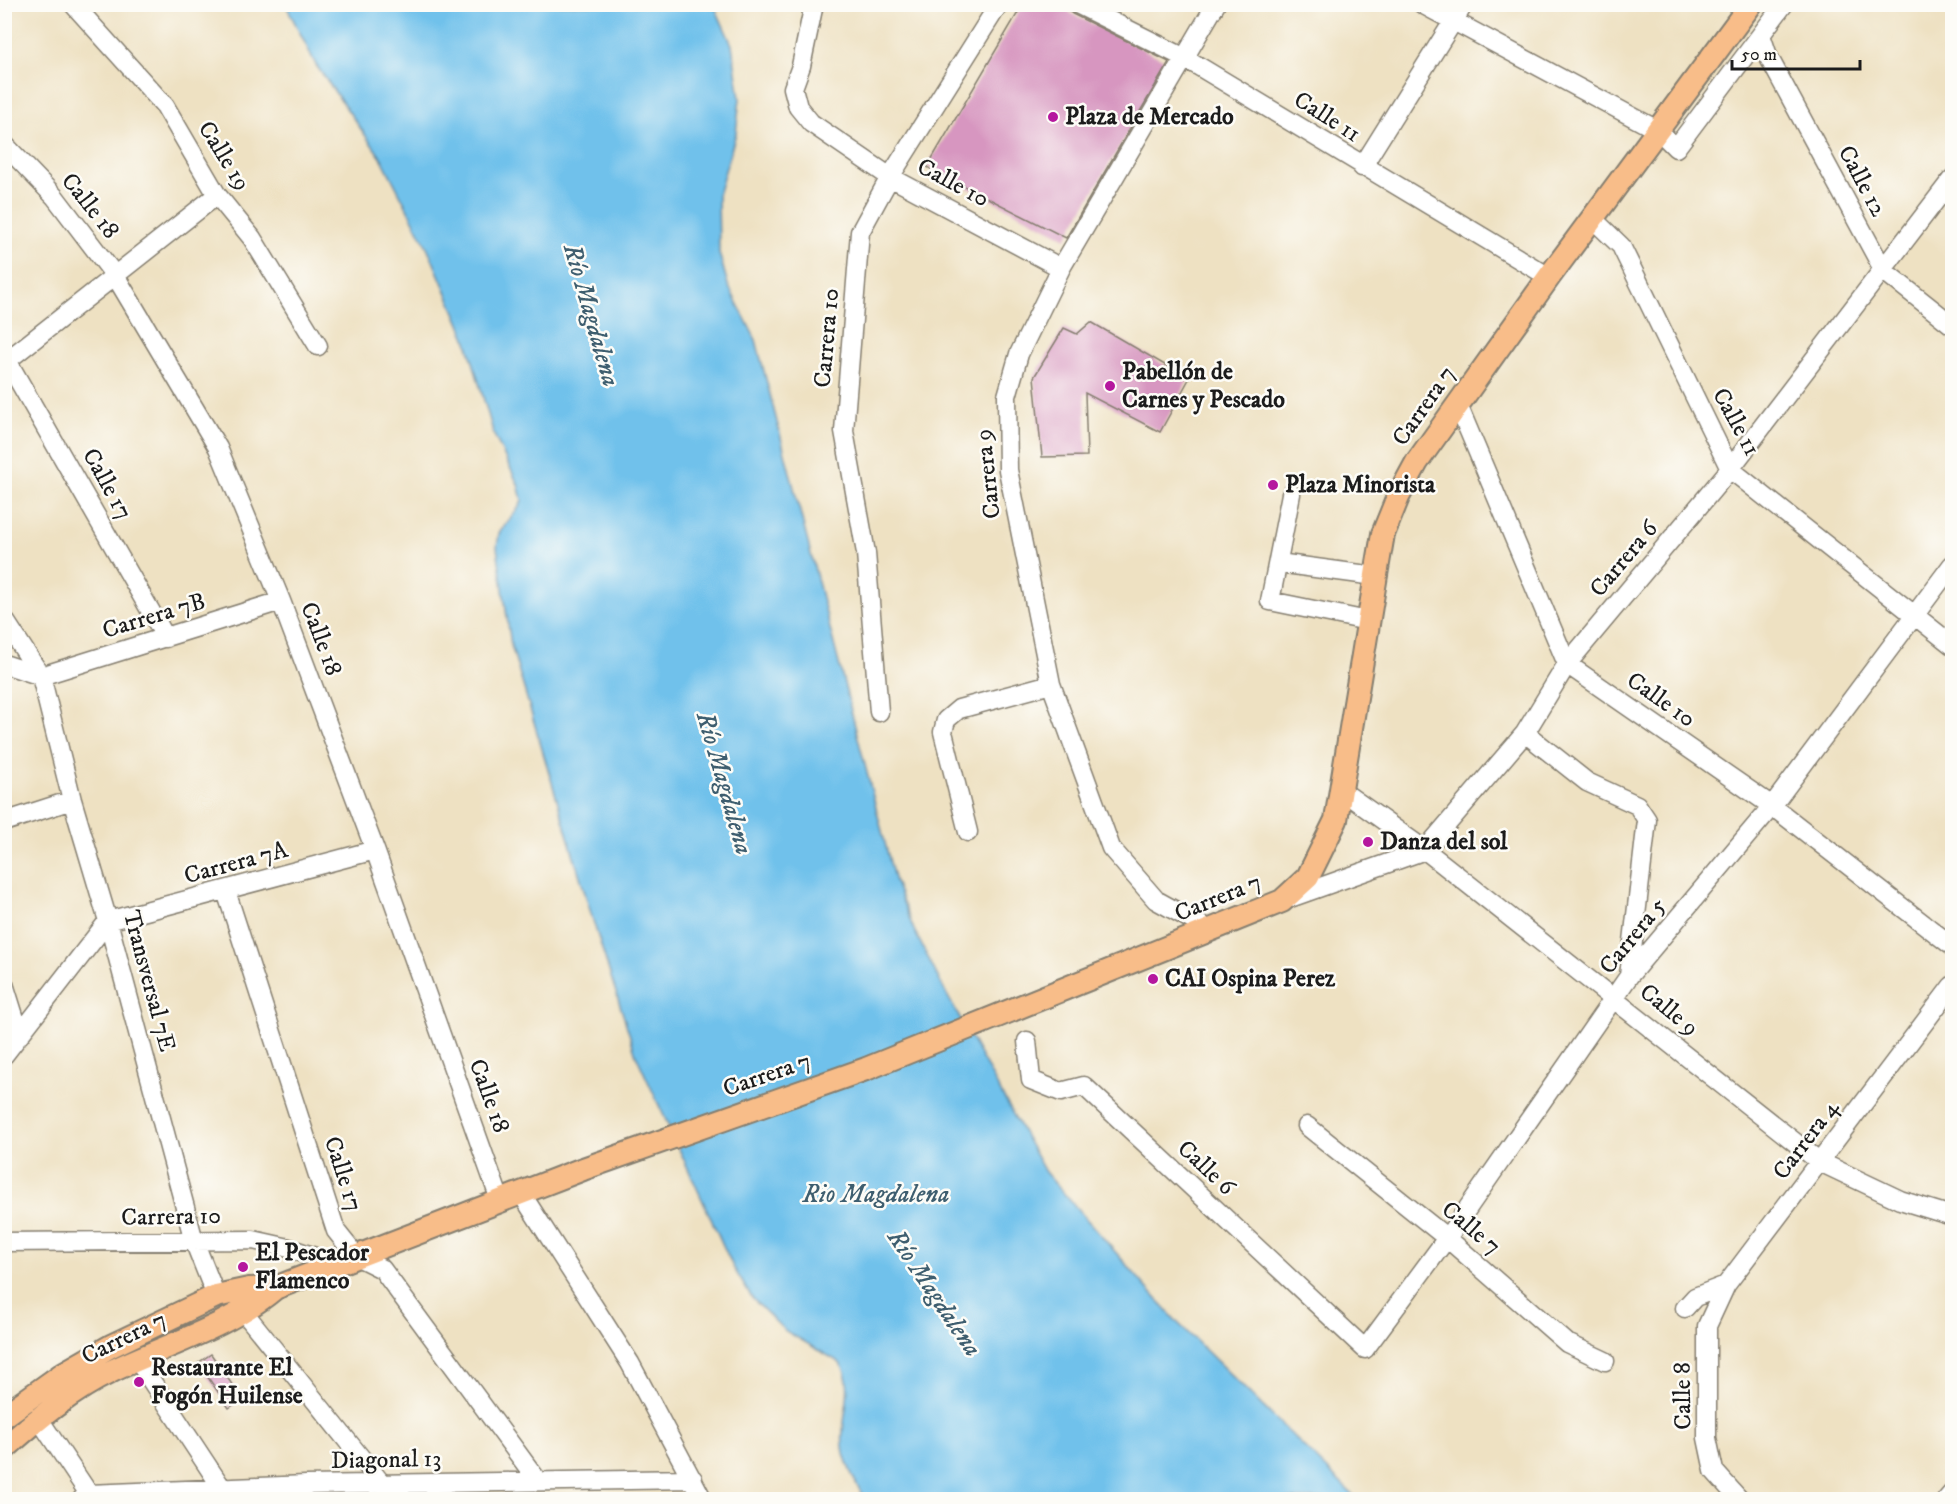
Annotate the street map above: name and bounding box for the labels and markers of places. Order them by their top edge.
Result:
place label: Plaza de Mercado [1065,102,1234,132]
marker: Plaza de Mercado [1046,110,1060,124]
place label: Pabellón de Carnes y Pescado [1122,357,1285,415]
marker: Pabellón de Carnes y Pescado [1103,379,1117,393]
place label: Plaza Minorista [1285,470,1436,500]
marker: Plaza Minorista [1266,478,1280,492]
place label: Danza del sol [1380,827,1508,857]
marker: Danza del sol [1361,835,1375,849]
place label: CAI Ospina Perez [1165,964,1336,994]
marker: CAI Ospina Perez [1146,972,1160,986]
place label: El Pescador Flamenco [255,1238,370,1296]
marker: El Pescador Flamenco [236,1260,250,1274]
place label: Restaurante El Fogón Huilense [151,1353,303,1411]
marker: Restaurante El Fogón Huilense [132,1375,146,1389]

